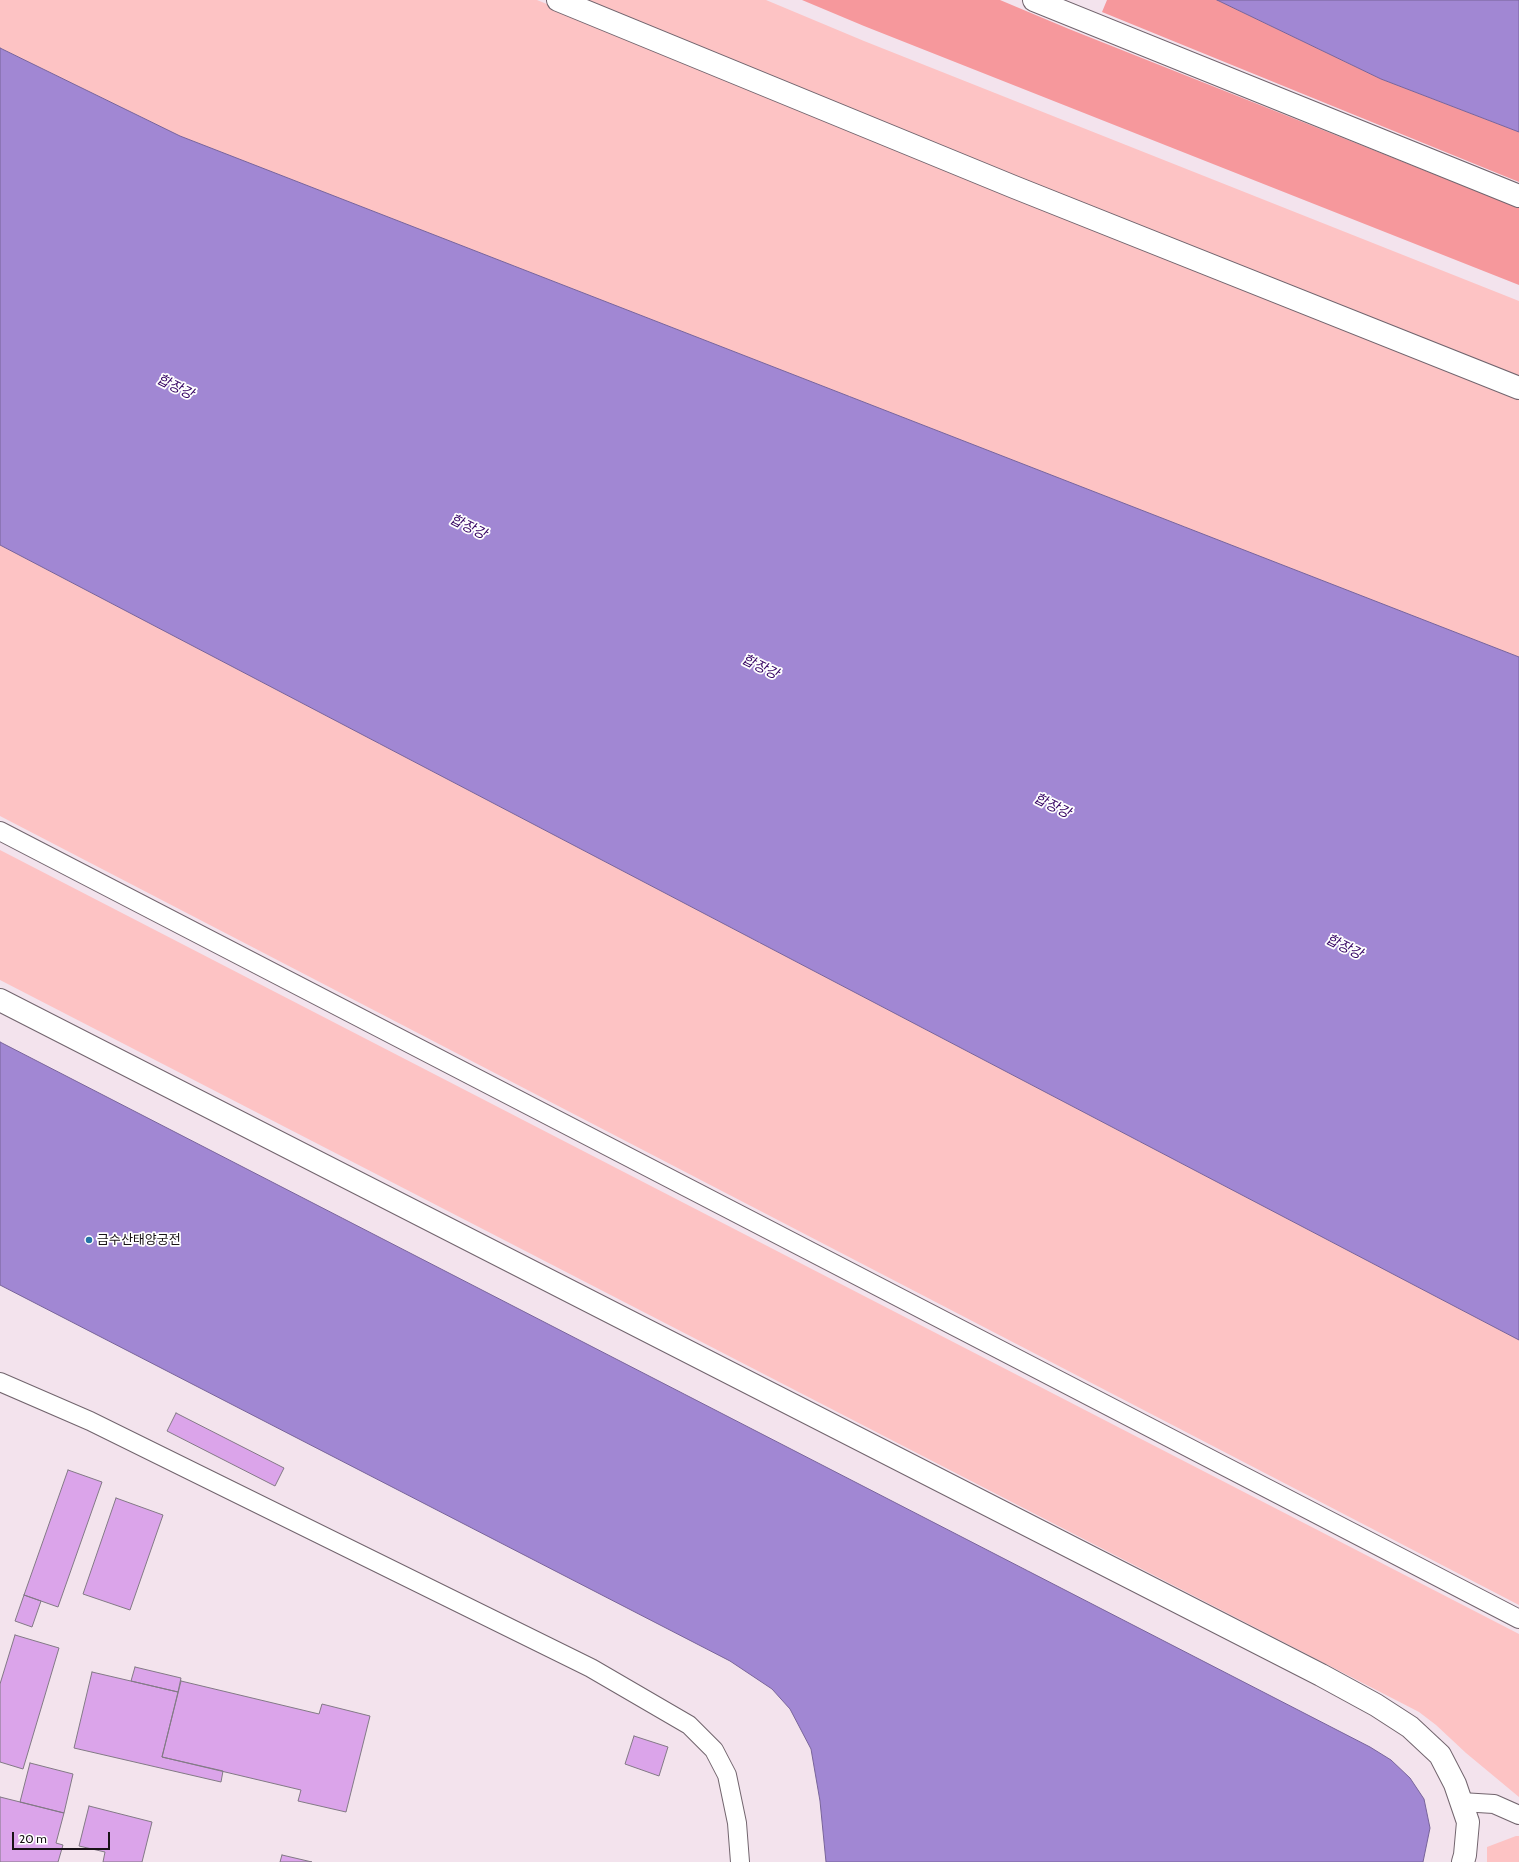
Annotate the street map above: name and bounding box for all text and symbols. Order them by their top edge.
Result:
water label: 합장강 [154,371,196,403]
water label: 합장강 [447,511,489,543]
water label: 합장강 [739,651,781,683]
water label: 합장강 [1031,790,1073,822]
water label: 합장강 [1323,931,1365,963]
place label: 금수산태양궁전 [97,1232,181,1248]
marker: 금수산태양궁전 [84,1235,94,1245]
scale bar [14,1824,112,1850]
text: 20 m [19,1831,47,1846]

